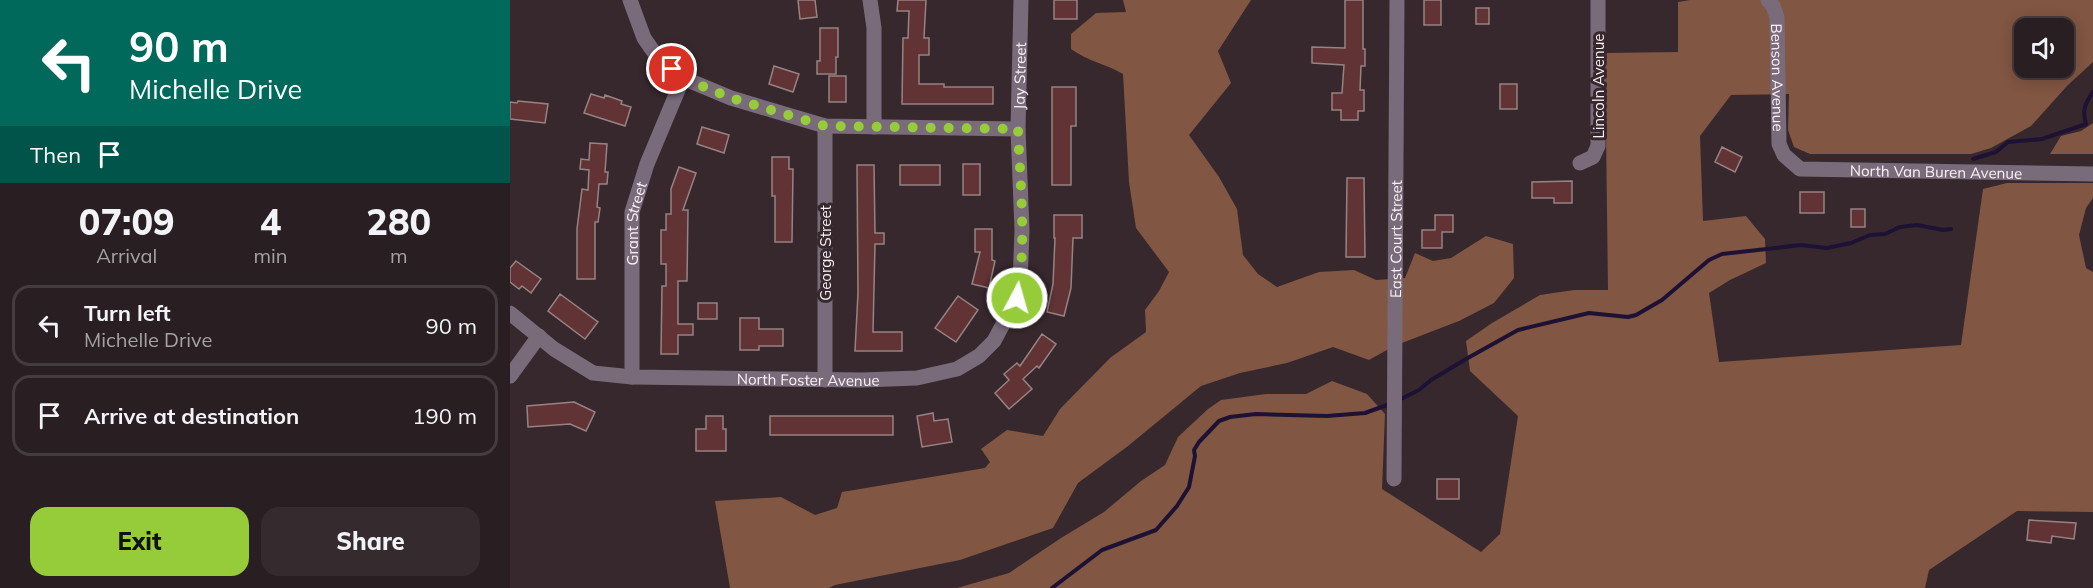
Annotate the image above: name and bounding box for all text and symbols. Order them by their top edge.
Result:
map controls [2014,18,2074,78]
button: sound [2014,18,2074,78]
text: 90 m [129,20,229,73]
street label: Benson Avenue [1768,23,1788,132]
icon: left [30,24,108,102]
street label: Lincoln Avenue [1589,34,1608,138]
street label: Jay Street [1009,42,1030,110]
pin [646,43,697,94]
icon: arrive [655,52,688,85]
text: Michelle Drive [129,72,302,106]
icon: arrive [93,138,126,171]
text: Then [30,141,81,169]
street label: North Van Buren Avenue [1850,160,2022,182]
street label: Grant Street [623,179,650,265]
street label: East Court Street [1386,180,1405,298]
text: 07:09 [79,199,175,244]
text: 4 [260,199,281,244]
text: 280 [366,199,431,244]
street label: George Street [816,205,835,301]
text: Arrival [96,243,157,268]
text: min [253,243,288,268]
text: m [390,243,408,268]
position arrow [985,266,1049,330]
text: Turn left [84,299,171,327]
icon: left [33,309,66,342]
text: 90 m [426,312,477,340]
text: Michelle Drive [84,327,212,352]
street label: North Foster Avenue [737,369,880,390]
icon: arrive [33,399,66,432]
text: Arrive at destination [84,402,299,430]
text: 190 m [412,402,477,430]
button: Exit [30,507,249,576]
button: Share [261,507,480,576]

